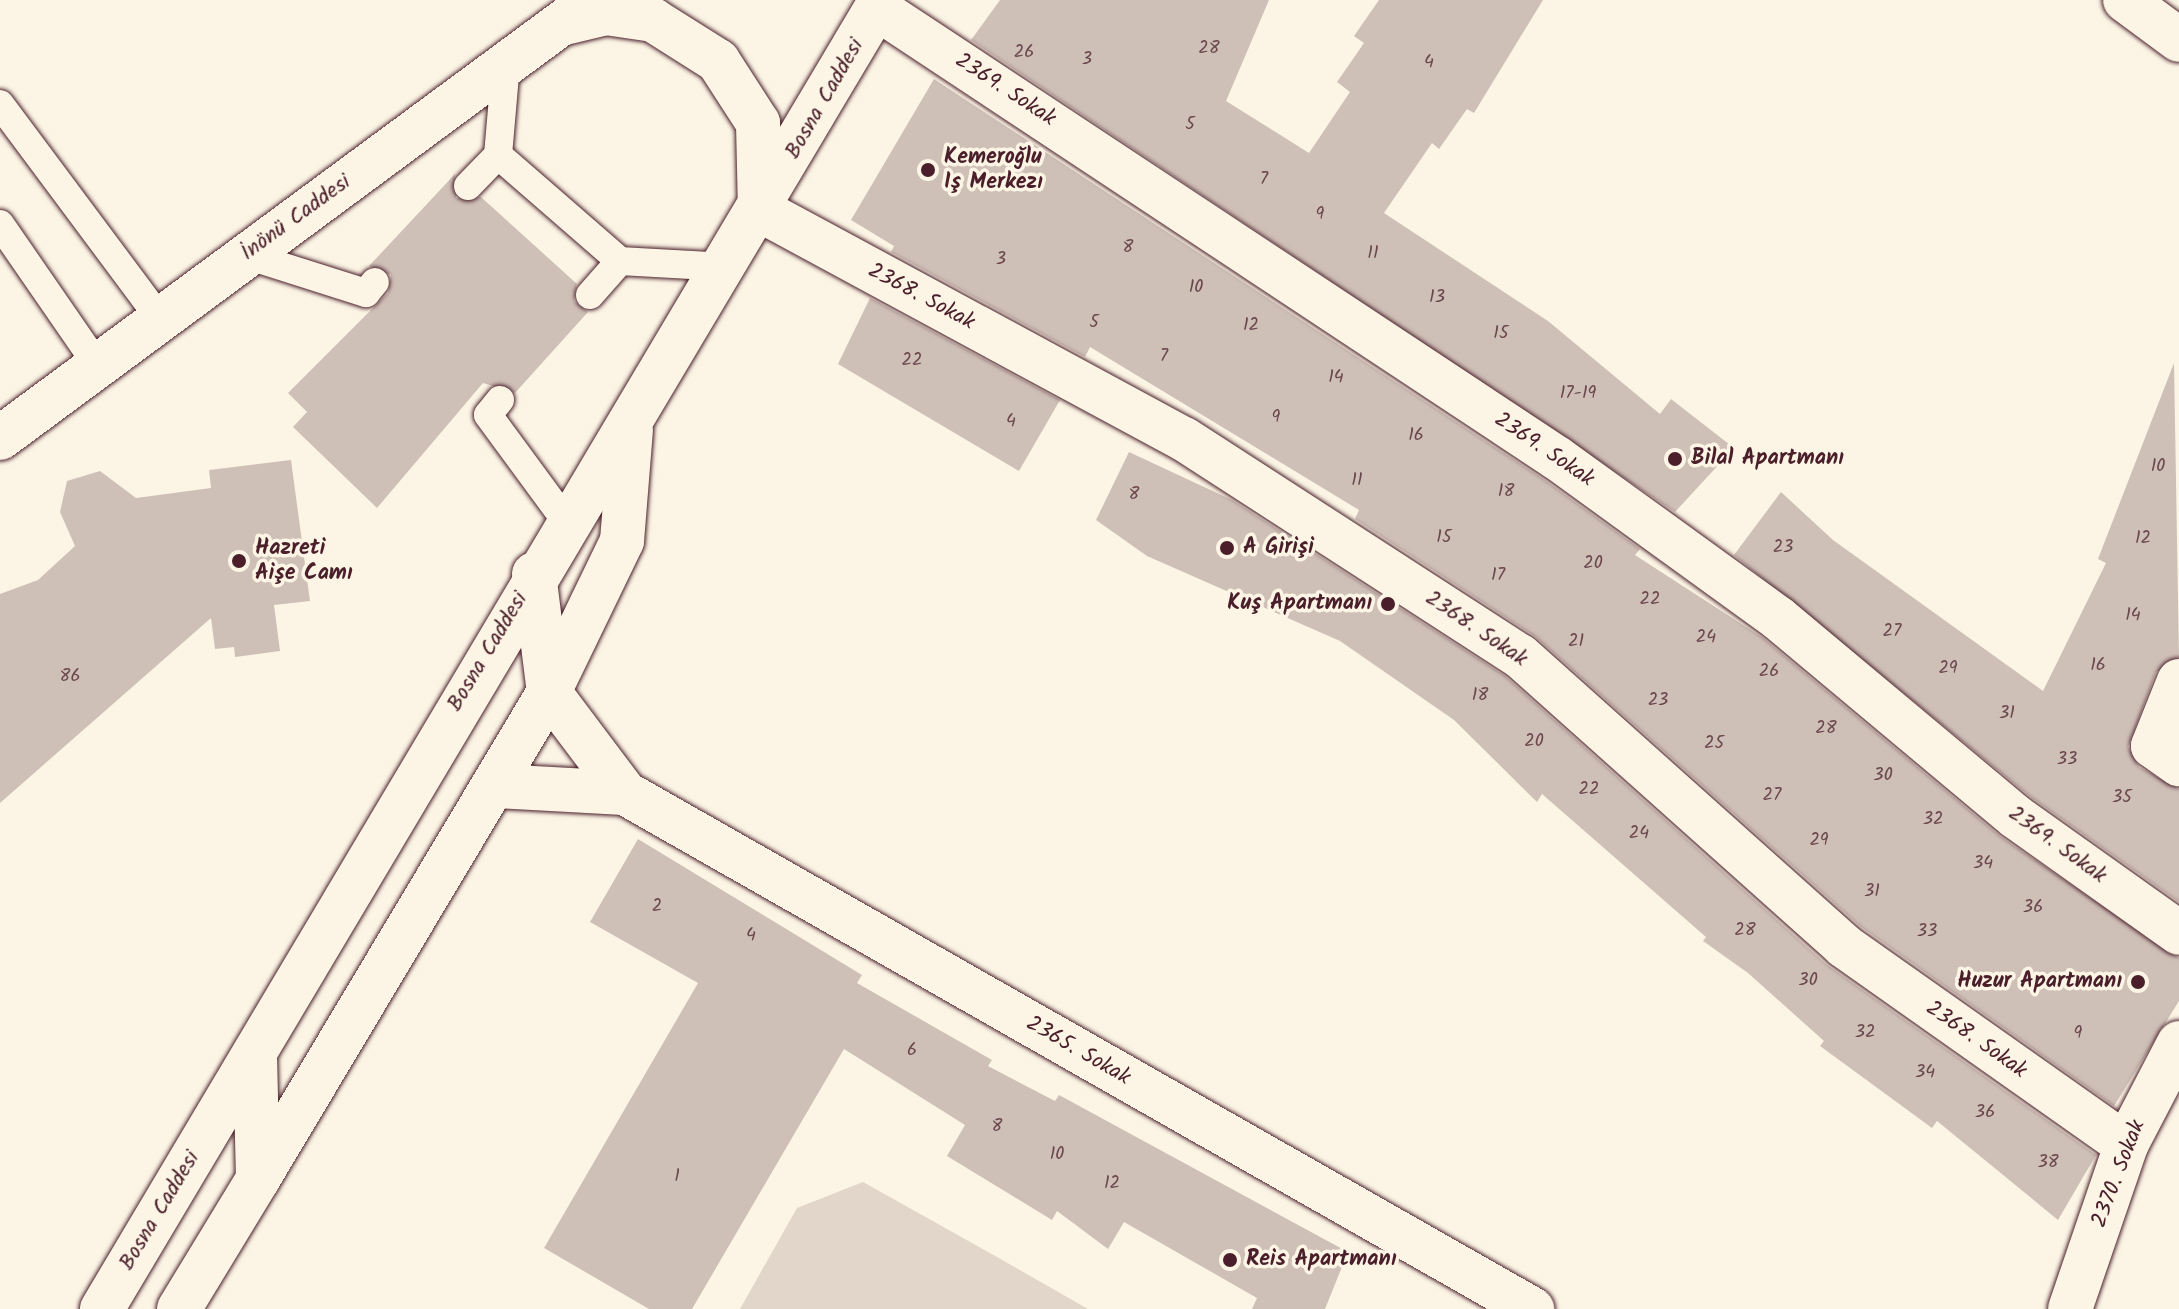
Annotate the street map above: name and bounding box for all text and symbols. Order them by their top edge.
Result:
street label: Bosna Caddesi [780,34,870,164]
house number: 28 [1198,38,1220,60]
house number: 26 [1014,42,1034,64]
street label: 2369. Sokak [950,48,1060,132]
house number: 3 [1082,49,1092,71]
house number: 4 [1424,52,1434,74]
house number: 5 [1185,114,1195,136]
place label: Kemeroğlu Iş Merkezı [944,144,1043,196]
marker: Kemeroğlu Iş Merkezı [919,161,937,179]
street label: İnönü Caddesi [236,169,356,267]
house number: 7 [1260,169,1268,191]
house number: 9 [1316,204,1324,226]
house number: 8 [1123,237,1133,259]
house number: 11 [1367,243,1379,265]
house number: 3 [996,249,1006,271]
street label: 2368. Sokak [863,258,979,336]
house number: 10 [1189,277,1203,299]
house number: 13 [1429,287,1445,309]
house number: 5 [1089,312,1099,334]
house number: 12 [1243,315,1259,337]
house number: 15 [1493,323,1509,345]
house number: 7 [1160,346,1168,368]
house number: 22 [902,350,922,372]
house number: 14 [1328,367,1344,389]
house number: 17-19 [1560,383,1596,405]
house number: 9 [1272,407,1280,429]
street label: 2369. Sokak [1489,407,1599,493]
house number: 4 [1006,411,1016,433]
house number: 16 [1408,425,1424,447]
place label: Bilal Apartmanı [1691,446,1844,472]
marker: Bilal Apartmanı [1666,450,1684,468]
house number: 10 [2151,456,2165,478]
house number: 11 [1351,470,1363,492]
house number: 18 [1498,481,1514,503]
house number: 8 [1129,484,1139,506]
house number: 15 [1436,527,1452,549]
house number: 12 [2135,528,2151,550]
place label: Hazreti Aişe Camı [255,535,353,586]
place label: A Girişi [1243,535,1314,561]
house number: 23 [1773,537,1793,559]
marker: A Girişi [1218,539,1236,557]
marker: Hazreti Aişe Camı [230,552,248,570]
house number: 20 [1583,553,1603,575]
house number: 17 [1491,565,1505,587]
street label: 2368. Sokak [1420,585,1532,673]
street label: Bosna Caddesi [442,588,534,716]
house number: 22 [1640,589,1660,611]
place label: Kuş Apartmanı [1227,591,1372,617]
marker: Kuş Apartmanı [1379,595,1397,613]
house number: 14 [2125,605,2141,627]
house number: 27 [1883,621,1901,643]
house number: 24 [1696,627,1716,649]
house number: 21 [1568,631,1584,653]
house number: 16 [2090,655,2106,677]
house number: 29 [1938,658,1958,680]
house number: 26 [1759,661,1779,683]
house number: 86 [60,666,80,688]
house number: 18 [1472,685,1488,707]
house number: 23 [1648,690,1668,712]
house number: 31 [1999,703,2015,725]
house number: 28 [1815,718,1837,740]
house number: 20 [1524,731,1544,753]
house number: 25 [1704,733,1724,755]
house number: 33 [2057,749,2077,771]
house number: 30 [1873,765,1893,787]
house number: 22 [1579,779,1599,801]
house number: 27 [1763,785,1781,807]
house number: 35 [2112,787,2132,809]
street label: 2369. Sokak [2003,801,2111,889]
house number: 32 [1923,809,1943,831]
house number: 24 [1629,823,1649,845]
house number: 29 [1809,830,1829,852]
house number: 34 [1973,853,1993,875]
house number: 31 [1864,881,1880,903]
house number: 2 [652,896,662,918]
house number: 36 [2023,897,2043,919]
house number: 28 [1734,920,1756,942]
house number: 33 [1917,921,1937,943]
house number: 4 [746,925,756,947]
place label: Huzur Apartmanı [1957,969,2122,995]
house number: 30 [1798,970,1818,992]
marker: Huzur Apartmanı [2129,973,2147,991]
street label: 2368. Sokak [1920,996,2032,1084]
street label: 2365. Sokak [1021,1011,1135,1091]
house number: 32 [1855,1022,1875,1044]
house number: 9 [2074,1023,2082,1045]
house number: 6 [907,1040,917,1062]
house number: 34 [1915,1062,1935,1084]
house number: 36 [1975,1102,1995,1124]
house number: 8 [992,1116,1002,1138]
street label: 2370. Sokak [2086,1116,2152,1232]
house number: 10 [1050,1144,1064,1166]
street label: Bosna Caddesi [114,1147,206,1275]
house number: 38 [2037,1152,2059,1174]
house number: 1 [674,1166,680,1188]
house number: 12 [1104,1173,1120,1195]
place label: Reis Apartmanı [1246,1247,1396,1273]
marker: Reis Apartmanı [1221,1251,1239,1269]

